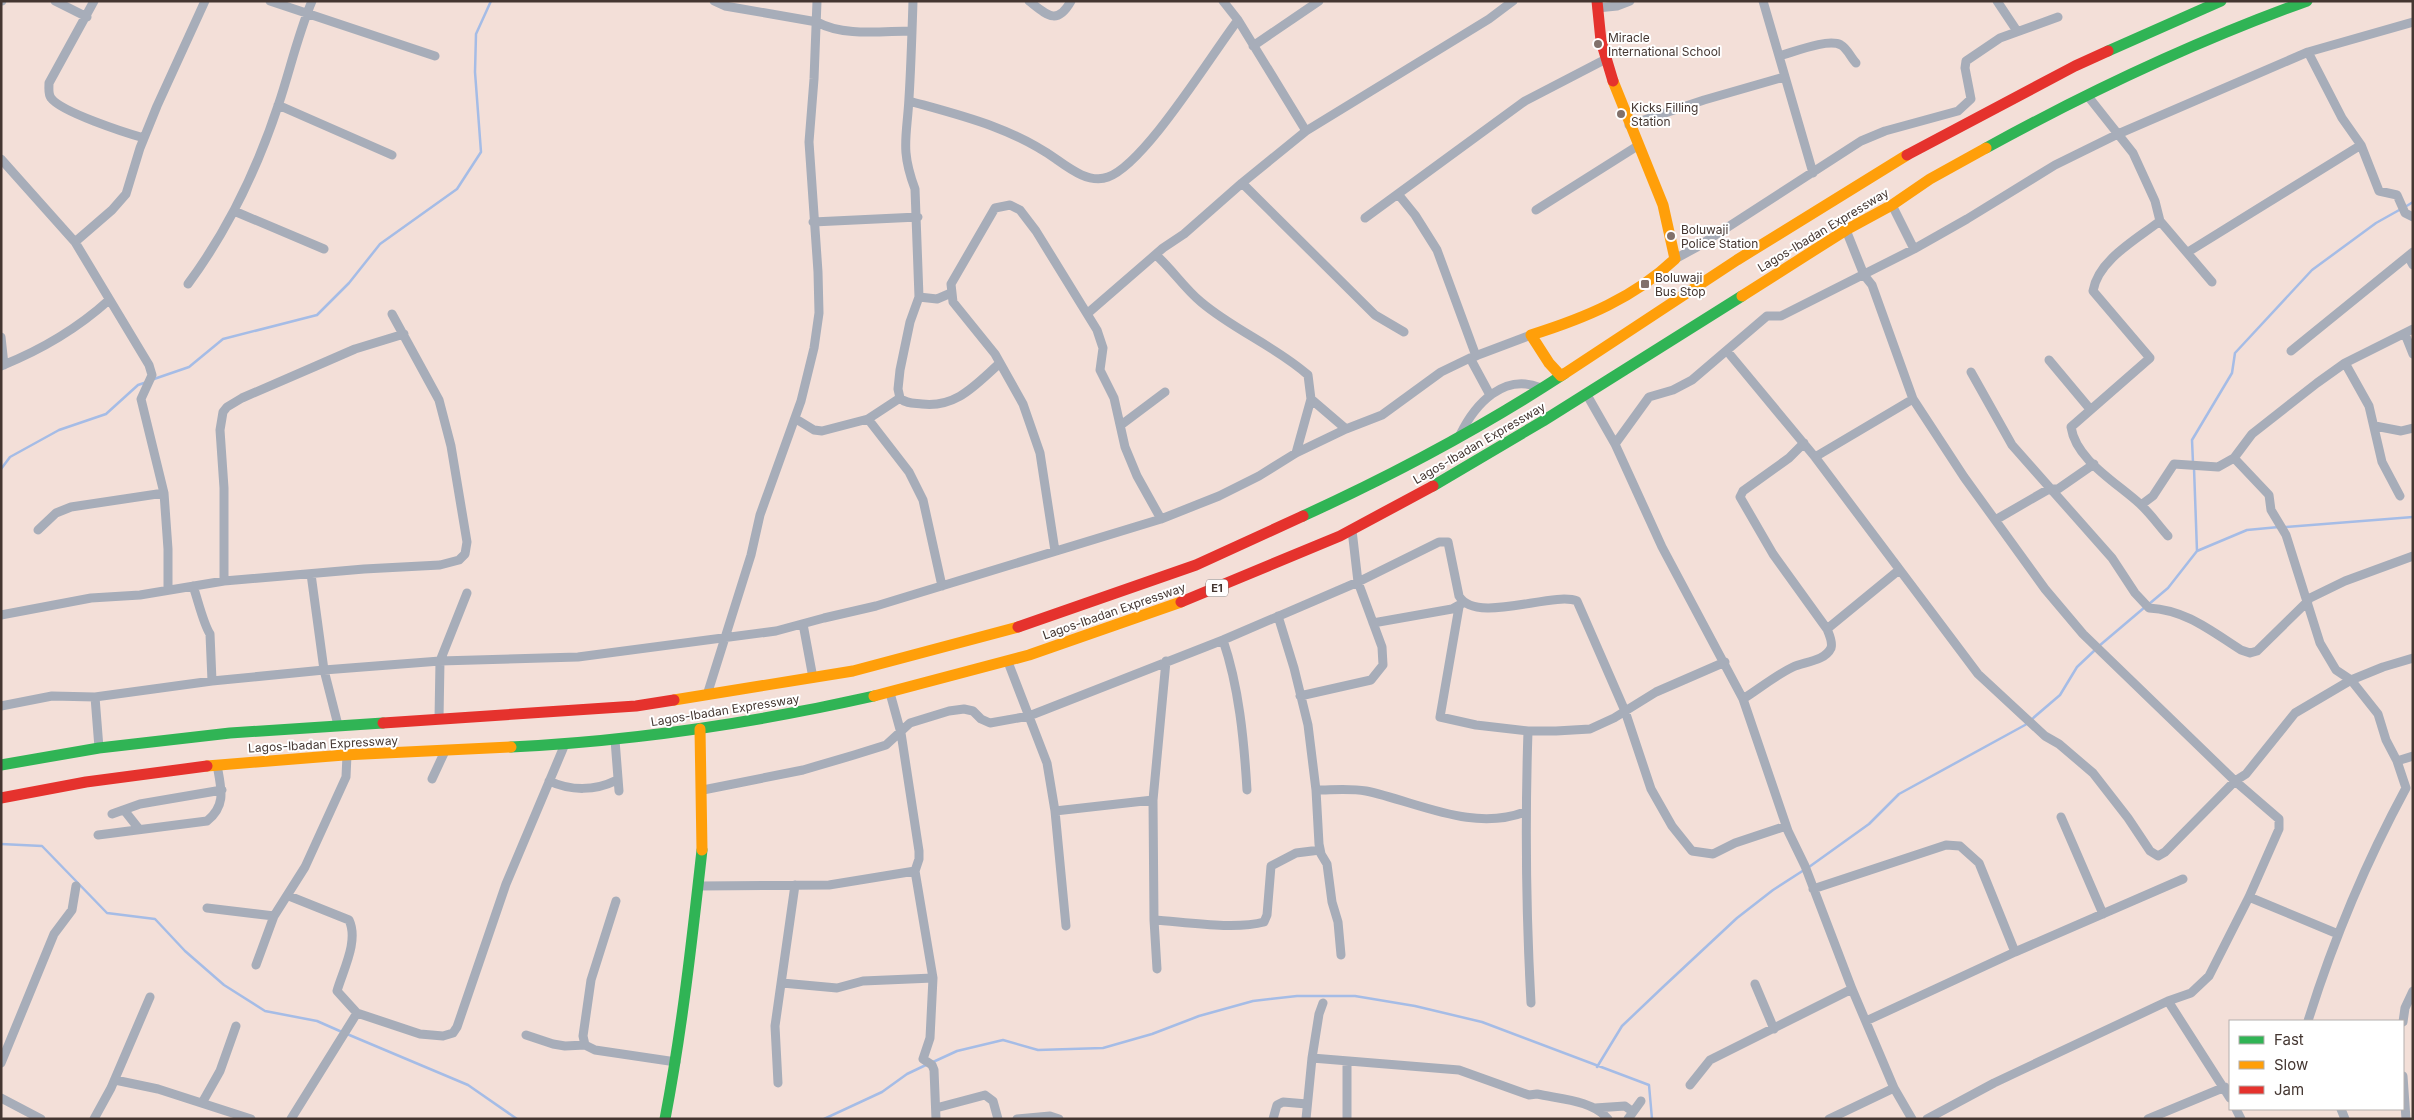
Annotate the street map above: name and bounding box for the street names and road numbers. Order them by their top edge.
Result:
street label: Lagos-Ibadan Expressway [1755,185,1891,275]
street label: Lagos-Ibadan Expressway [1410,399,1548,487]
street label: Lagos-Ibadan Expressway [1041,579,1188,643]
road number: E1 [1206,580,1228,596]
street label: Lagos-Ibadan Expressway [650,691,801,729]
street label: Lagos-Ibadan Expressway [248,733,399,755]

